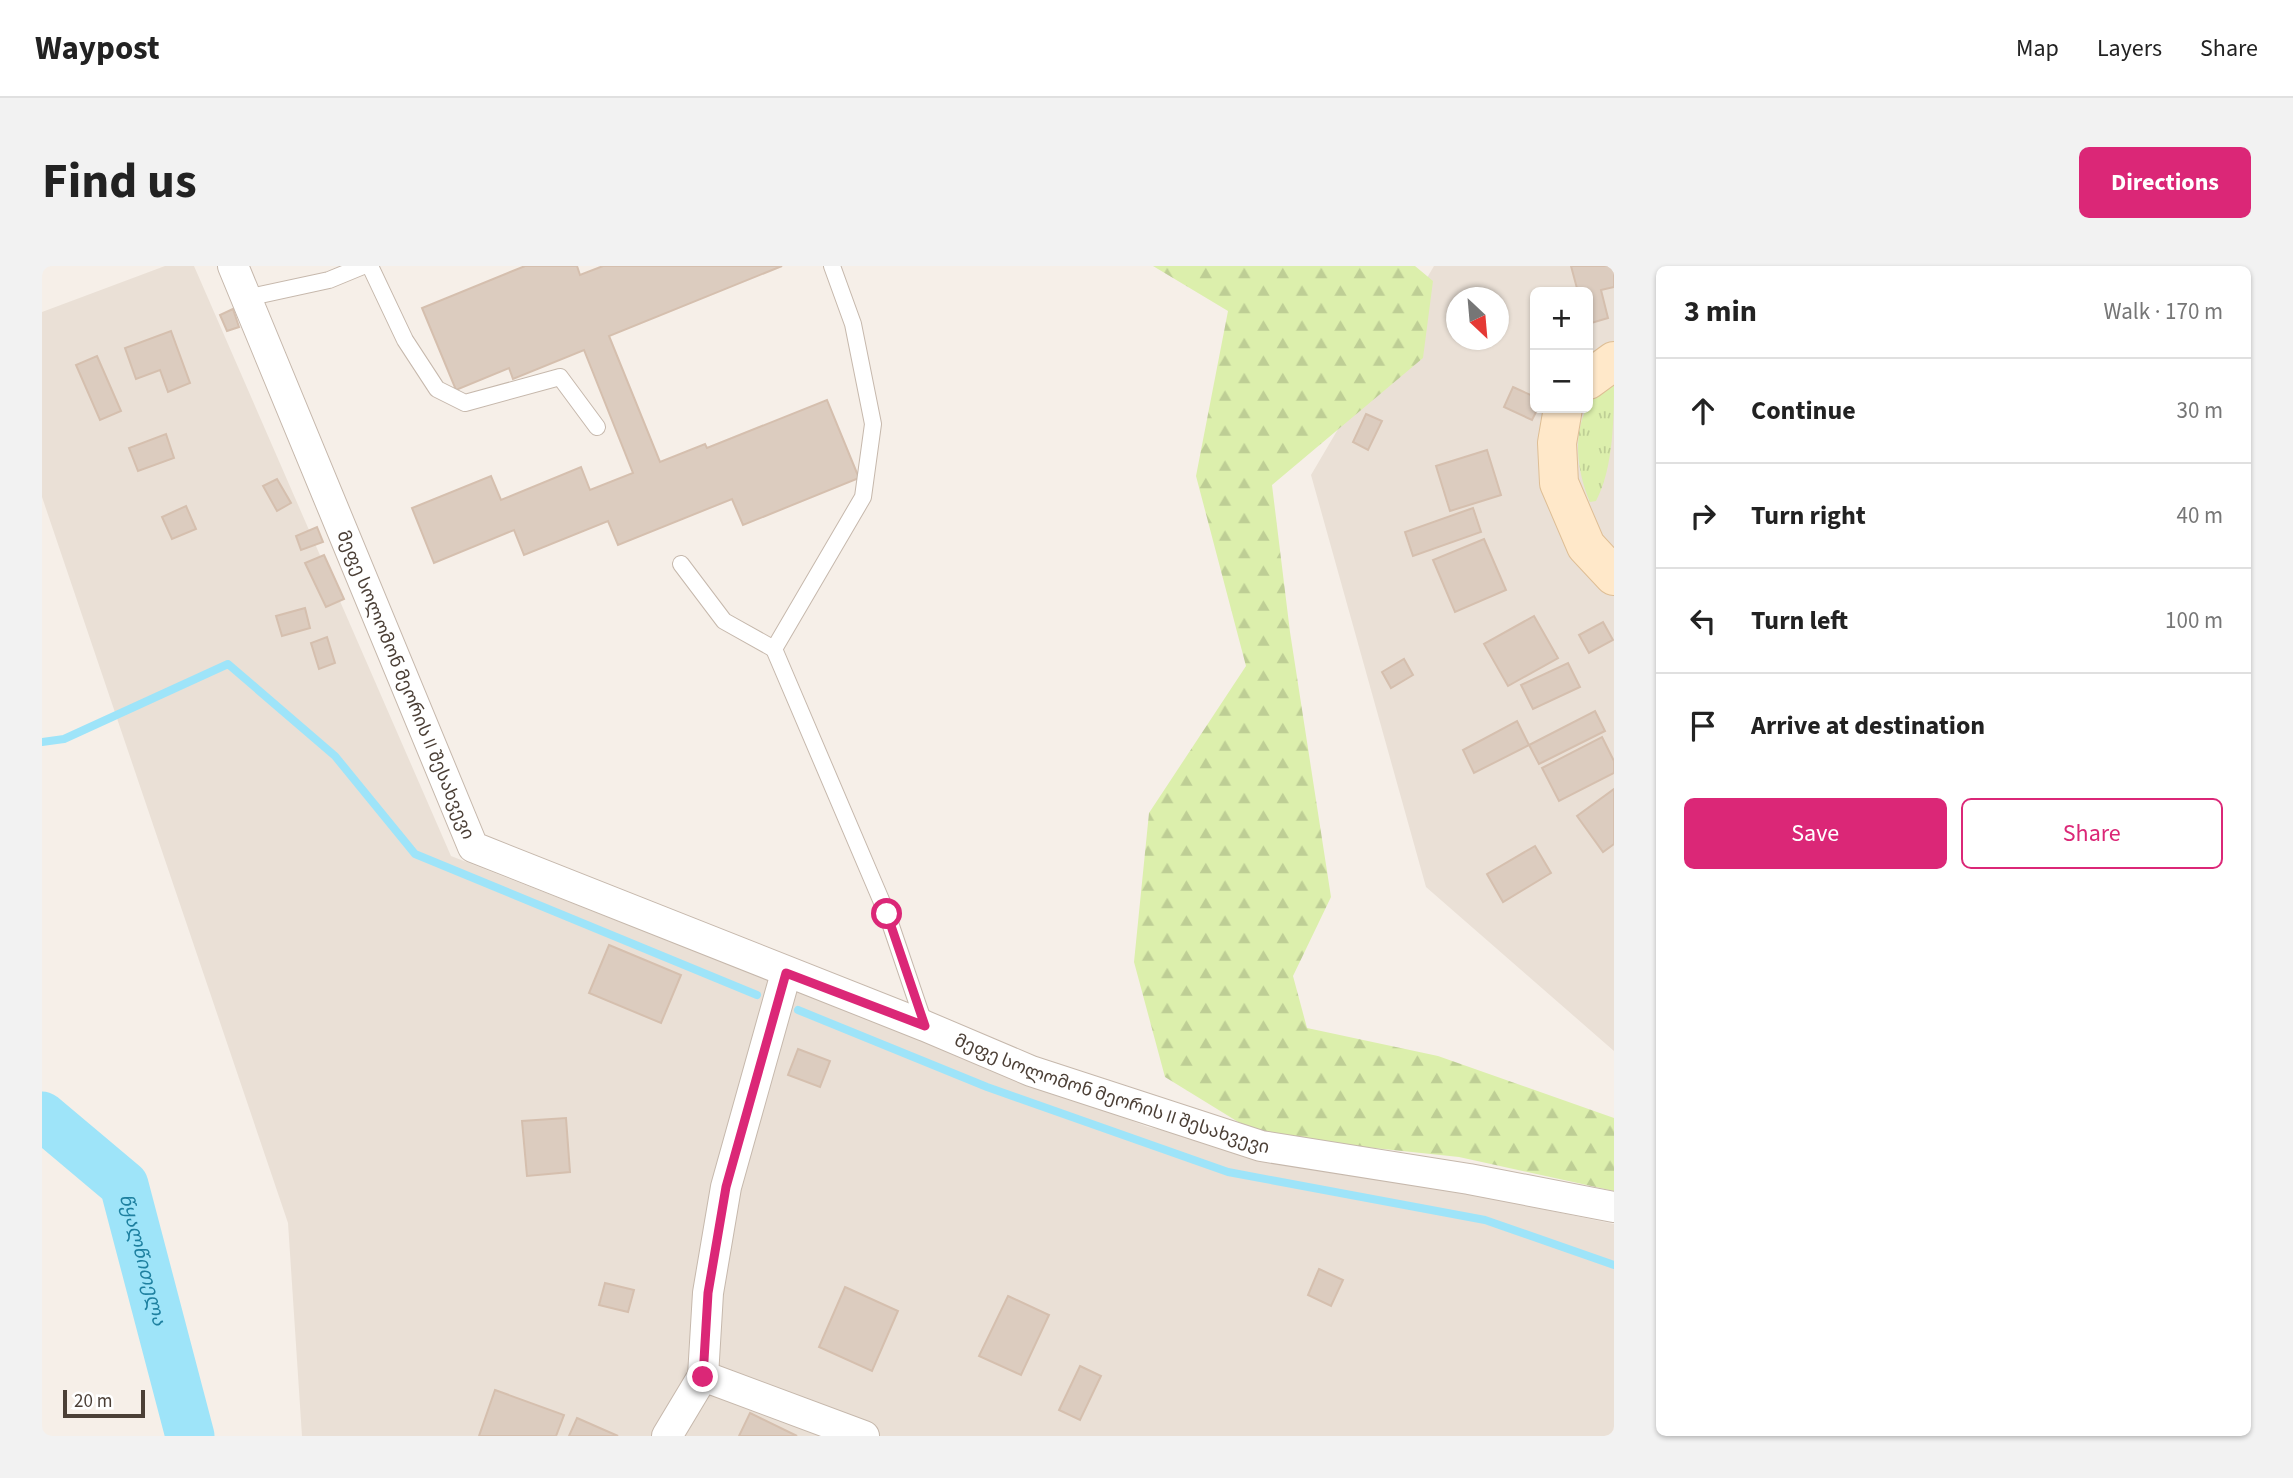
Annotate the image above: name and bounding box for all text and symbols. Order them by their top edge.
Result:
text: Waypost [35,25,160,72]
text: Map [2016,31,2059,66]
text: Layers [2097,31,2162,66]
text: Share [2200,31,2258,66]
text: Find us [42,147,197,217]
button: Directions [2079,147,2251,218]
north arrow [1446,287,1509,350]
map controls [1530,287,1593,413]
button: + [1530,287,1593,350]
text: 3 min [1684,290,1757,333]
text: Walk · 170 m [2104,295,2223,328]
button: − [1530,350,1593,413]
icon: ahead [1684,392,1722,430]
text: Continue [1751,392,1856,429]
text: 30 m [2176,394,2223,427]
icon: right [1684,497,1722,535]
text: Turn right [1751,497,1866,534]
text: 40 m [2176,499,2223,532]
street label: მეფე სოლომონ მეორის II შესახვევი [331,527,480,843]
icon: left [1684,602,1722,640]
text: Turn left [1751,602,1848,639]
text: 100 m [2165,604,2223,637]
icon: arrive [1684,707,1722,745]
text: Arrive at destination [1751,707,1985,744]
button: Save [1684,798,1947,869]
button: Share [1961,798,2223,869]
route start [871,898,902,929]
street label: მეფე სოლომონ მეორის II შესახვევი [950,1028,1271,1160]
water label: წყალწითელა [112,1191,172,1329]
route end [687,1361,718,1392]
scale bar [63,1387,145,1419]
text: 20 m [74,1388,112,1415]

